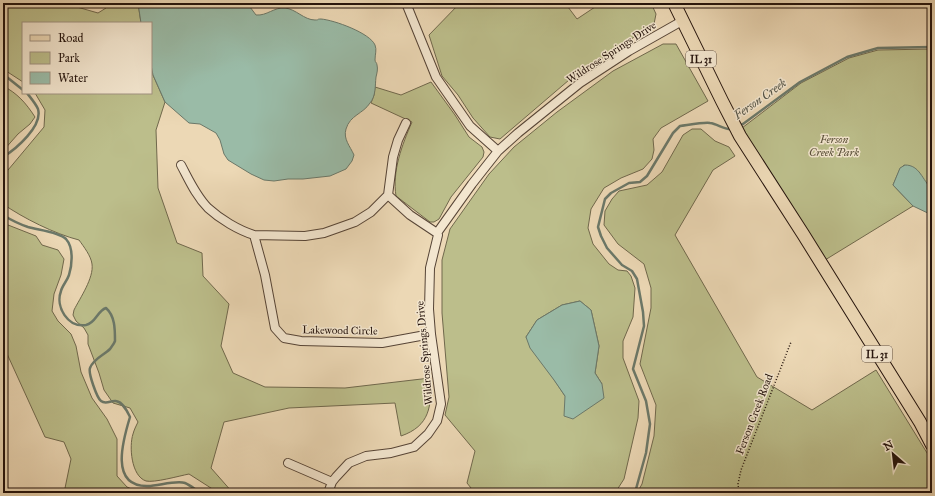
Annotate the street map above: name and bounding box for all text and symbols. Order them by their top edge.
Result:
street label: Wildrose Springs Drive [564,18,659,86]
legend [22,22,152,94]
text: Road [58,31,84,45]
text: Park [58,51,80,65]
road number: IL 31 [686,51,716,67]
text: Water [58,71,88,85]
water label: Ferson Creek [730,75,789,123]
park label: Ferson Creek Park [809,133,859,159]
street label: Wildrose Springs Drive [413,300,436,406]
street label: Lakewood Circle [302,323,378,338]
road number: IL 31 [862,346,892,362]
street label: Ferson Creek Road [733,372,776,456]
north arrow [873,434,913,474]
text: N [881,437,896,454]

